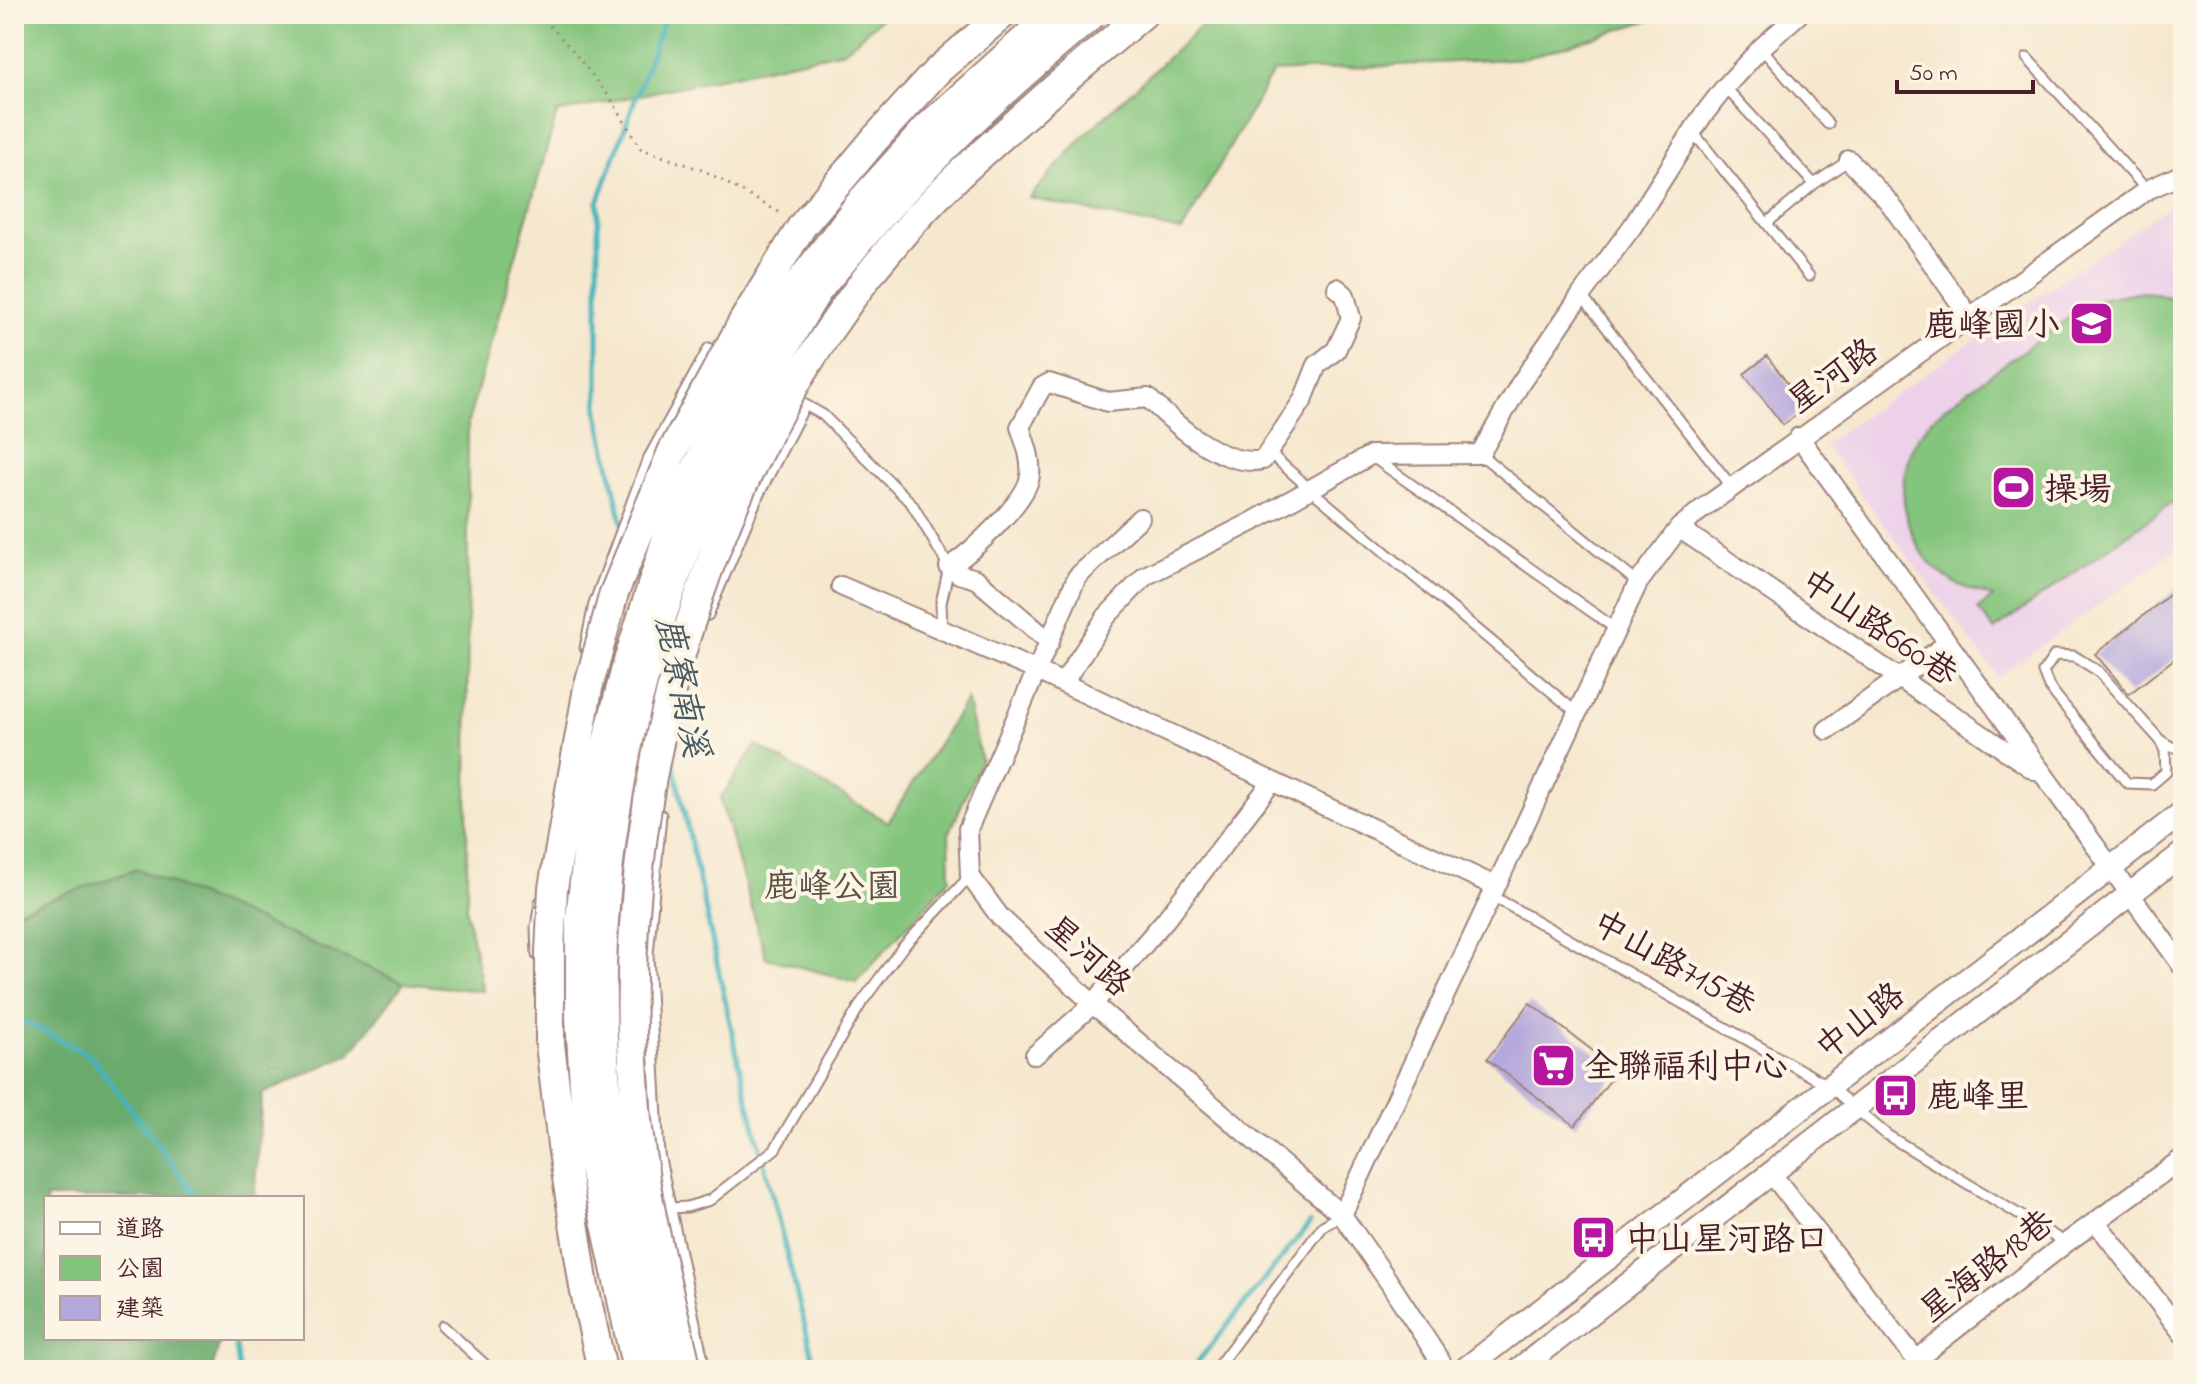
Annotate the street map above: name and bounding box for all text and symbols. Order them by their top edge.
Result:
scale bar [1897,44,2033,94]
text: 50 m [1909,57,1958,92]
school or university icon: 鹿峰國小 [2067,300,2115,348]
place label: 鹿峰國小 [1924,303,2060,353]
street label: 星河路 [1778,328,1890,428]
sports icon: 操場 [1989,464,2037,512]
place label: 操場 [2044,467,2112,517]
street label: 中山路660巷 [1789,558,1967,701]
water label: 鹿寮南溪 [639,611,721,765]
park label: 鹿峰公園 [764,864,900,914]
street label: 中山路715巷 [1582,900,1764,1031]
street label: 星河路 [1032,905,1141,1011]
street label: 中山路 [1806,972,1917,1074]
supermarket icon: 全聯福利中心 [1529,1041,1577,1089]
place label: 全聯福利中心 [1584,1044,1788,1094]
bus stop icon: 鹿峰里 [1872,1071,1920,1119]
place label: 鹿峰里 [1927,1074,2029,1124]
legend [44,1196,304,1340]
street label: 星海路18巷 [1910,1199,2067,1337]
text: 道路 [116,1213,164,1248]
bus stop icon: 中山星河路口 [1570,1214,1618,1262]
place label: 中山星河路口 [1625,1217,1829,1267]
text: 公園 [116,1253,164,1288]
text: 建築 [116,1293,164,1328]

